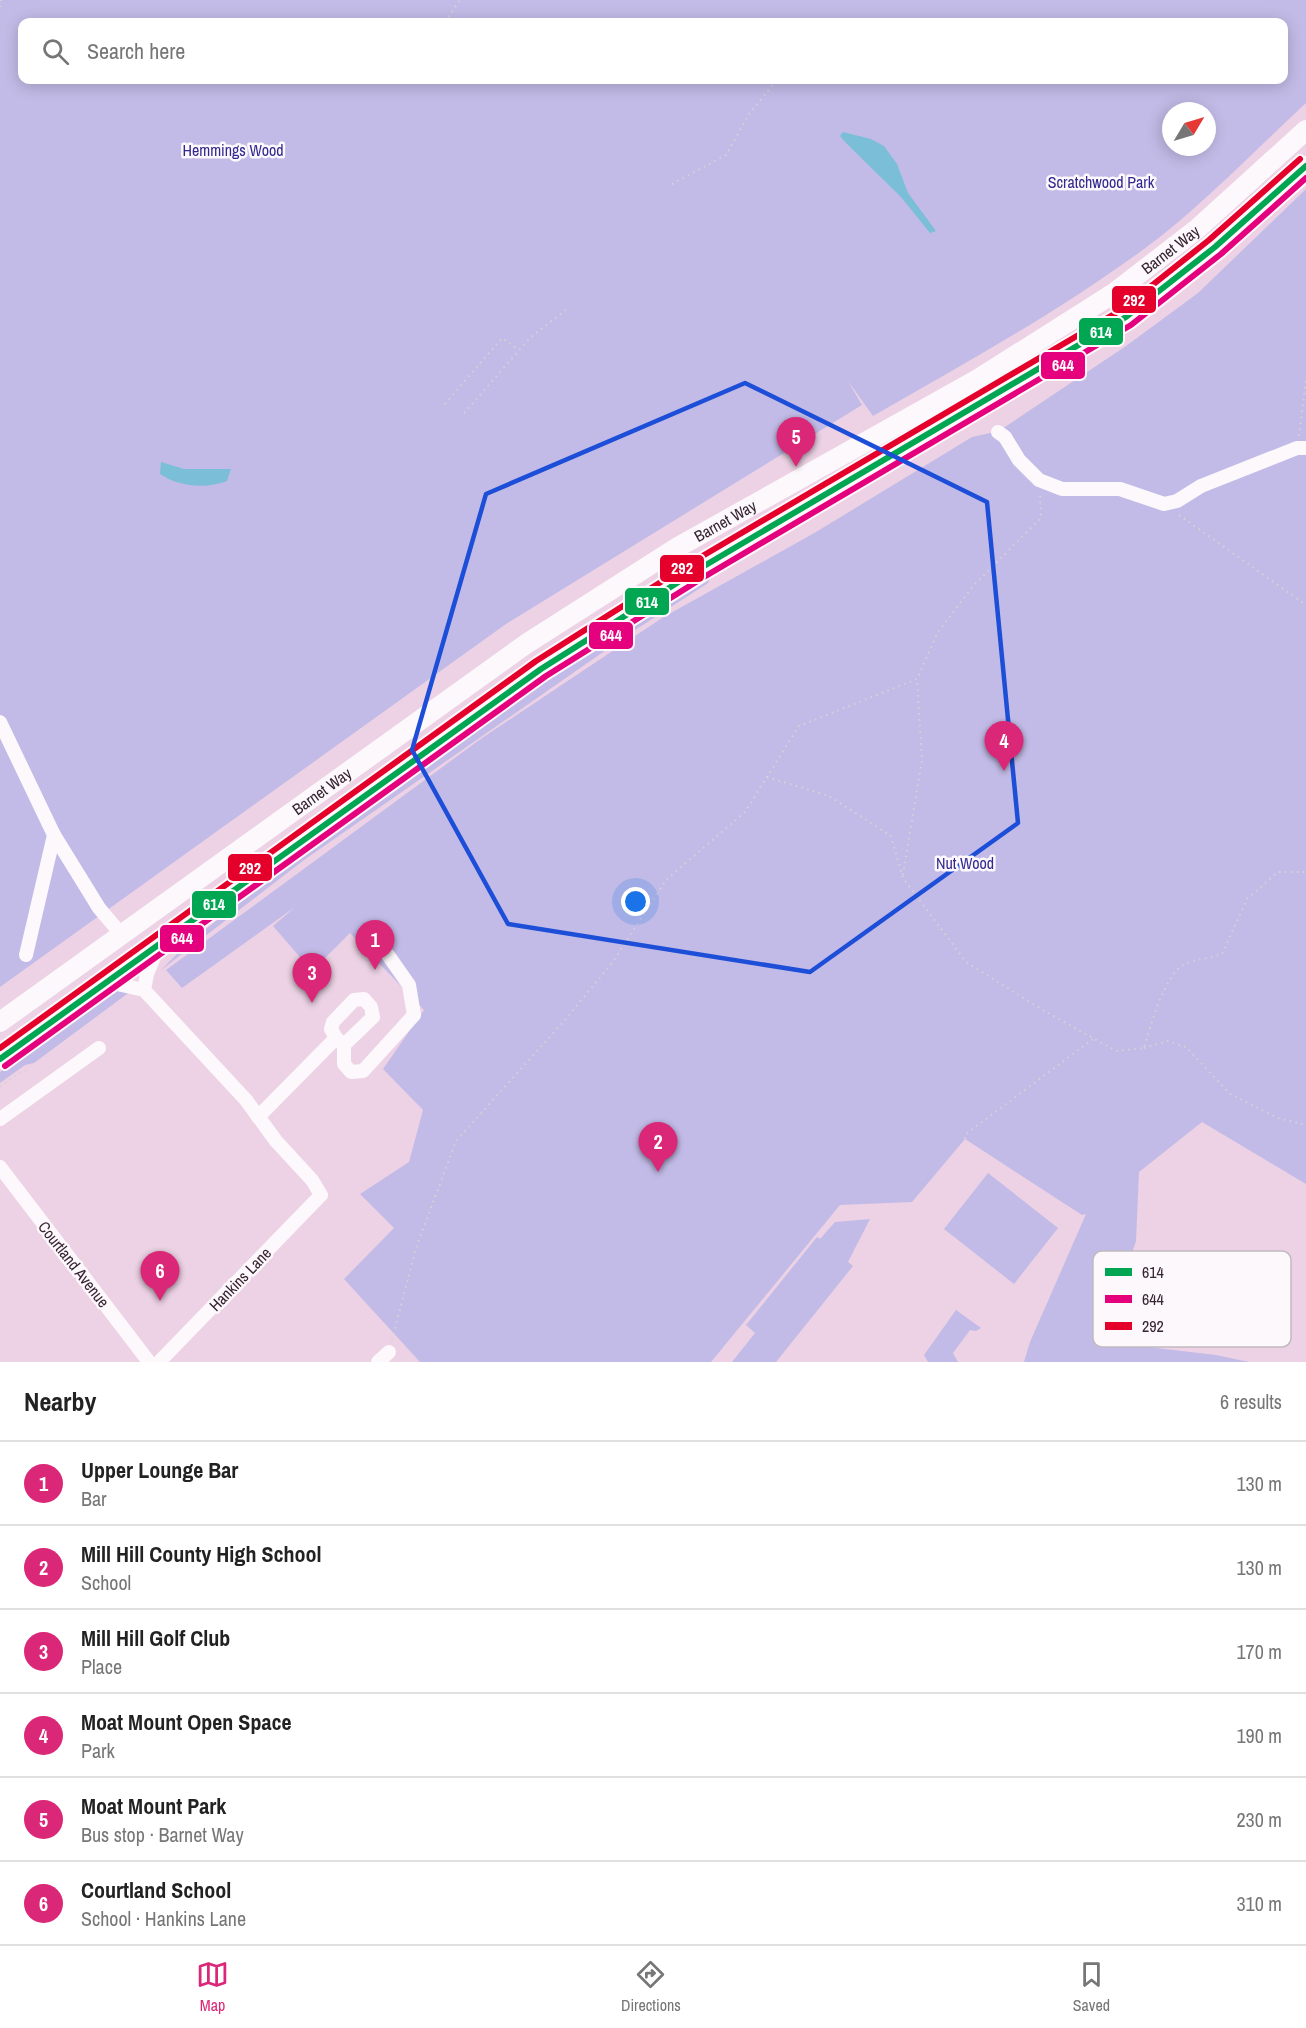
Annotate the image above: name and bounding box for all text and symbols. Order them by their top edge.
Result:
search box [18,18,1288,84]
icon: search [39,35,72,68]
text: Search here [87,36,185,66]
north arrow [1162,102,1216,156]
park label: Hemmings Wood [182,139,284,161]
park label: Scratchwood Park [1048,171,1155,193]
street label: Barnet Way [1137,220,1204,279]
line badge: 292 [1111,285,1157,314]
text: 292 [1123,289,1145,311]
line badge: 614 [1078,317,1124,346]
text: 614 [1090,321,1113,343]
line badge: 644 [1040,351,1086,380]
text: 644 [1052,354,1075,376]
pin: 5 [776,418,816,467]
street label: Barnet Way [690,494,761,547]
line badge: 292 [659,554,705,583]
text: 292 [671,557,693,579]
line badge: 614 [624,587,670,616]
text: 614 [636,591,659,613]
line badge: 644 [588,621,634,650]
text: 644 [600,624,623,646]
pin: 4 [984,722,1024,771]
street label: Barnet Way [288,762,356,820]
park label: Nut Wood [936,852,994,874]
line badge: 292 [227,853,273,882]
text: 292 [239,857,261,879]
your location [621,887,650,916]
line badge: 614 [191,890,237,919]
text: 614 [203,893,226,915]
pin: 1 [356,920,394,970]
line badge: 644 [159,924,205,953]
text: 644 [171,927,194,949]
pin: 3 [292,954,332,1003]
pin: 2 [638,1122,678,1172]
street label: Courtland Avenue [33,1216,115,1312]
street label: Hankins Lane [204,1242,276,1316]
legend [1093,1251,1291,1347]
pin: 6 [140,1252,180,1301]
text: 614 [1142,1261,1164,1283]
text: 644 [1142,1288,1164,1310]
text: 292 [1142,1315,1164,1337]
text: Nearby [24,1384,96,1419]
text: 6 results [1220,1388,1282,1415]
text: Upper Lounge Bar [81,1455,238,1485]
text: 1 [39,1470,48,1497]
text: 130 m [1236,1470,1282,1497]
text: Bar [81,1485,107,1512]
text: Mill Hill County High School [81,1539,322,1569]
text: 2 [39,1554,48,1581]
text: 130 m [1236,1554,1282,1581]
text: School [81,1569,131,1596]
text: Mill Hill Golf Club [81,1623,230,1653]
text: 3 [39,1638,48,1665]
text: 170 m [1236,1638,1282,1665]
text: Place [81,1653,122,1680]
text: Moat Mount Open Space [81,1707,292,1737]
text: 4 [39,1722,48,1749]
text: 190 m [1236,1722,1282,1749]
text: Park [81,1737,115,1764]
text: Moat Mount Park [81,1791,226,1821]
text: 5 [39,1806,48,1833]
text: 230 m [1236,1806,1282,1833]
text: Bus stop · Barnet Way [81,1821,244,1848]
text: Courtland School [81,1875,231,1905]
text: 6 [39,1890,48,1917]
text: 310 m [1236,1890,1282,1917]
text: School · Hankins Lane [81,1905,246,1932]
tab: Map [196,1958,229,2016]
tab: Directions [621,1958,681,2016]
tab: Saved [1073,1958,1110,2016]

